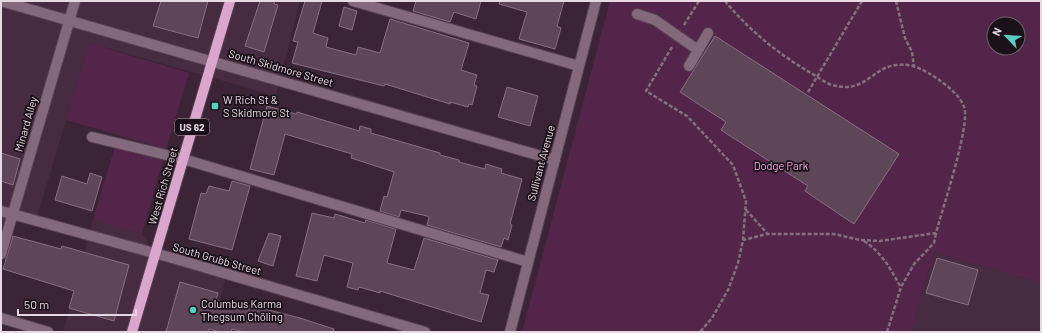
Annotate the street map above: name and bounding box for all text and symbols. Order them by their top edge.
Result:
north arrow [986,16,1026,56]
text: N [989,25,1004,38]
street label: South Skidmore Street [227,46,335,89]
place label: W Rich St & S Skidmore St [223,93,290,119]
street label: Minard Alley [11,95,40,153]
marker: W Rich St & S Skidmore St [210,101,220,111]
road number: US 62 [175,119,209,135]
street label: Sullivant Avenue [524,123,557,202]
street label: West Rich Street [145,146,180,226]
park label: Dodge Park [754,159,809,172]
street label: South Grubb Street [171,240,263,277]
scale bar [18,291,136,317]
text: 50 m [24,297,49,311]
place label: Columbus Karma Thegsum Chöling [201,297,283,323]
marker: Columbus Karma Thegsum Chöling [188,305,198,315]

